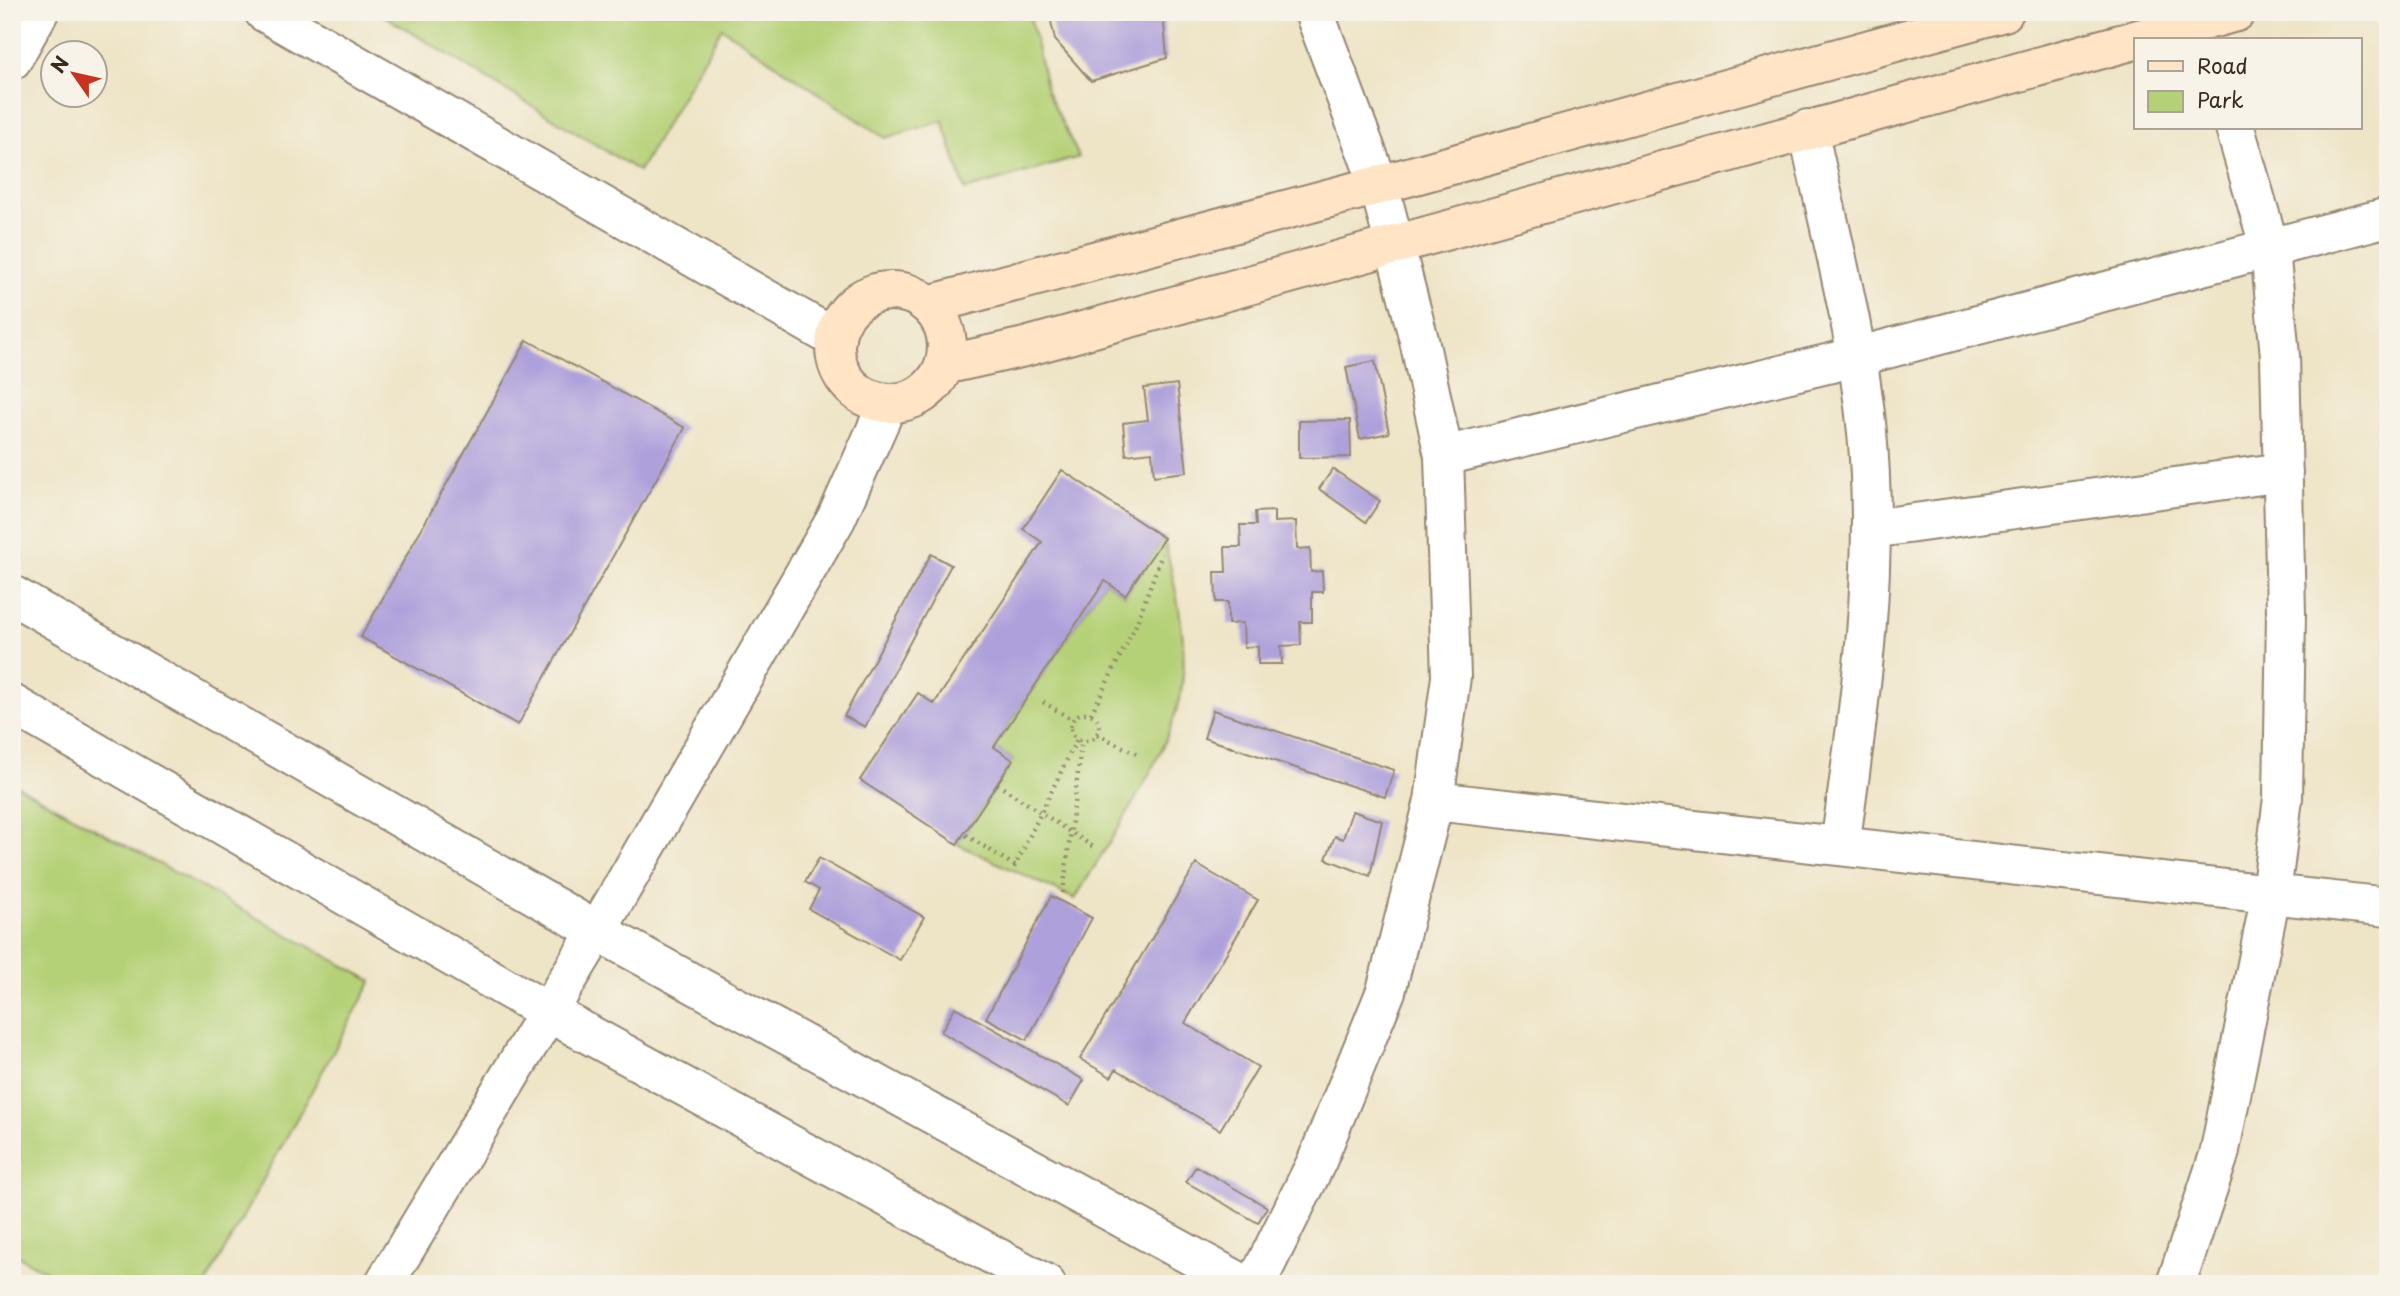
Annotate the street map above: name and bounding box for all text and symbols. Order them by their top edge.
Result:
north arrow [38,38,108,108]
legend [2134,38,2362,130]
text: Road [2197,49,2248,81]
text: N [43,50,75,78]
text: Park [2197,83,2244,115]

